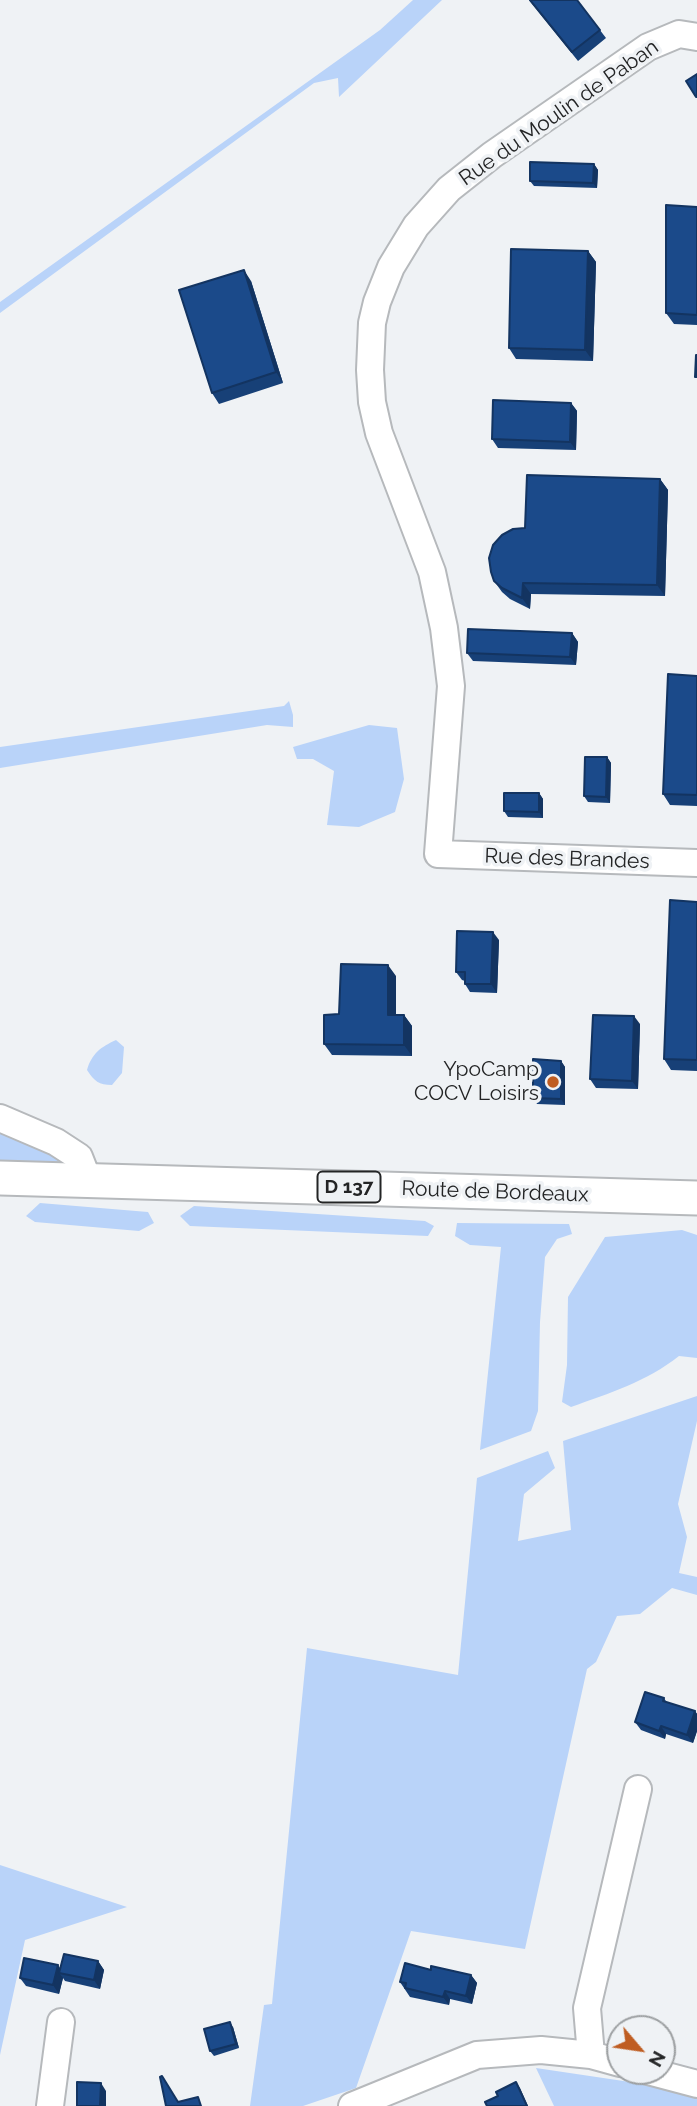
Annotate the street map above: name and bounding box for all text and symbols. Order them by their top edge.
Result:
street label: Rue du Moulin de Paban [455,35,663,191]
street label: Rue des Brandes [484,844,650,874]
place label: YpoCamp COCV Loisirs [414,1057,539,1107]
marker: YpoCamp COCV Loisirs [545,1074,561,1090]
road number: D 137 [318,1172,380,1203]
street label: Route de Bordeaux [401,1176,589,1208]
north arrow [606,2015,676,2085]
text: N [644,2048,671,2071]

